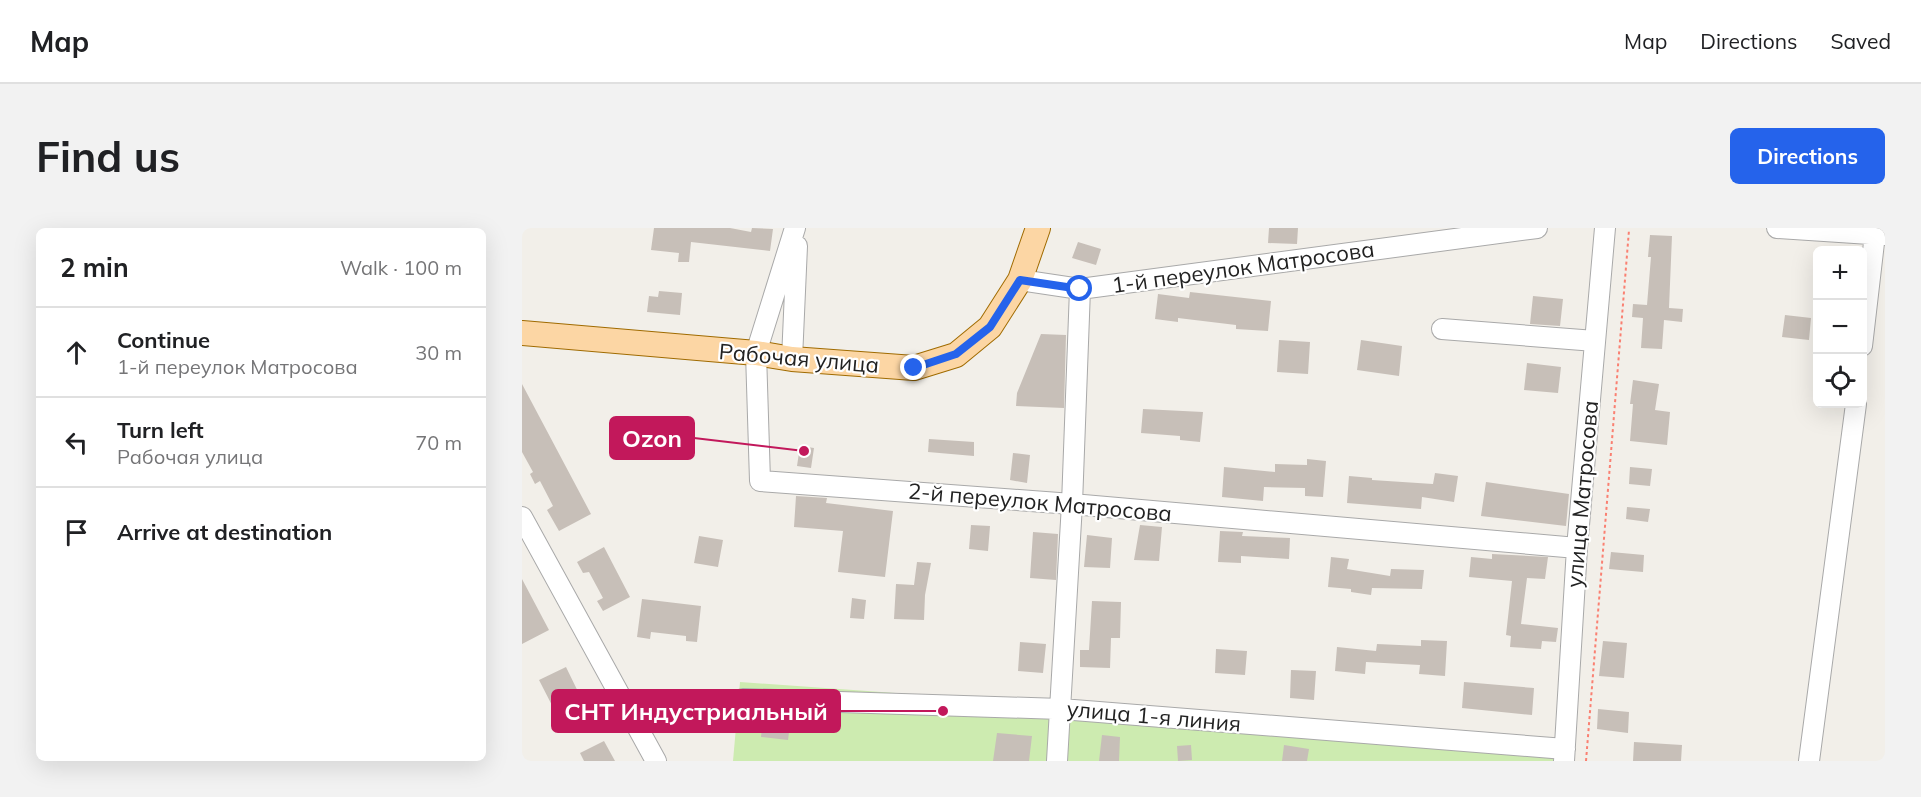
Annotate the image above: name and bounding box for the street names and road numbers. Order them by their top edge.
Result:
street label: 1-й переулок Матросова [1110,235,1376,299]
street label: Рабочая улица [718,337,880,379]
street label: улица Матросова [1560,399,1604,589]
street label: 2-й переулок Матросова [907,477,1173,527]
street label: улица 1-я линия [1066,694,1242,738]

